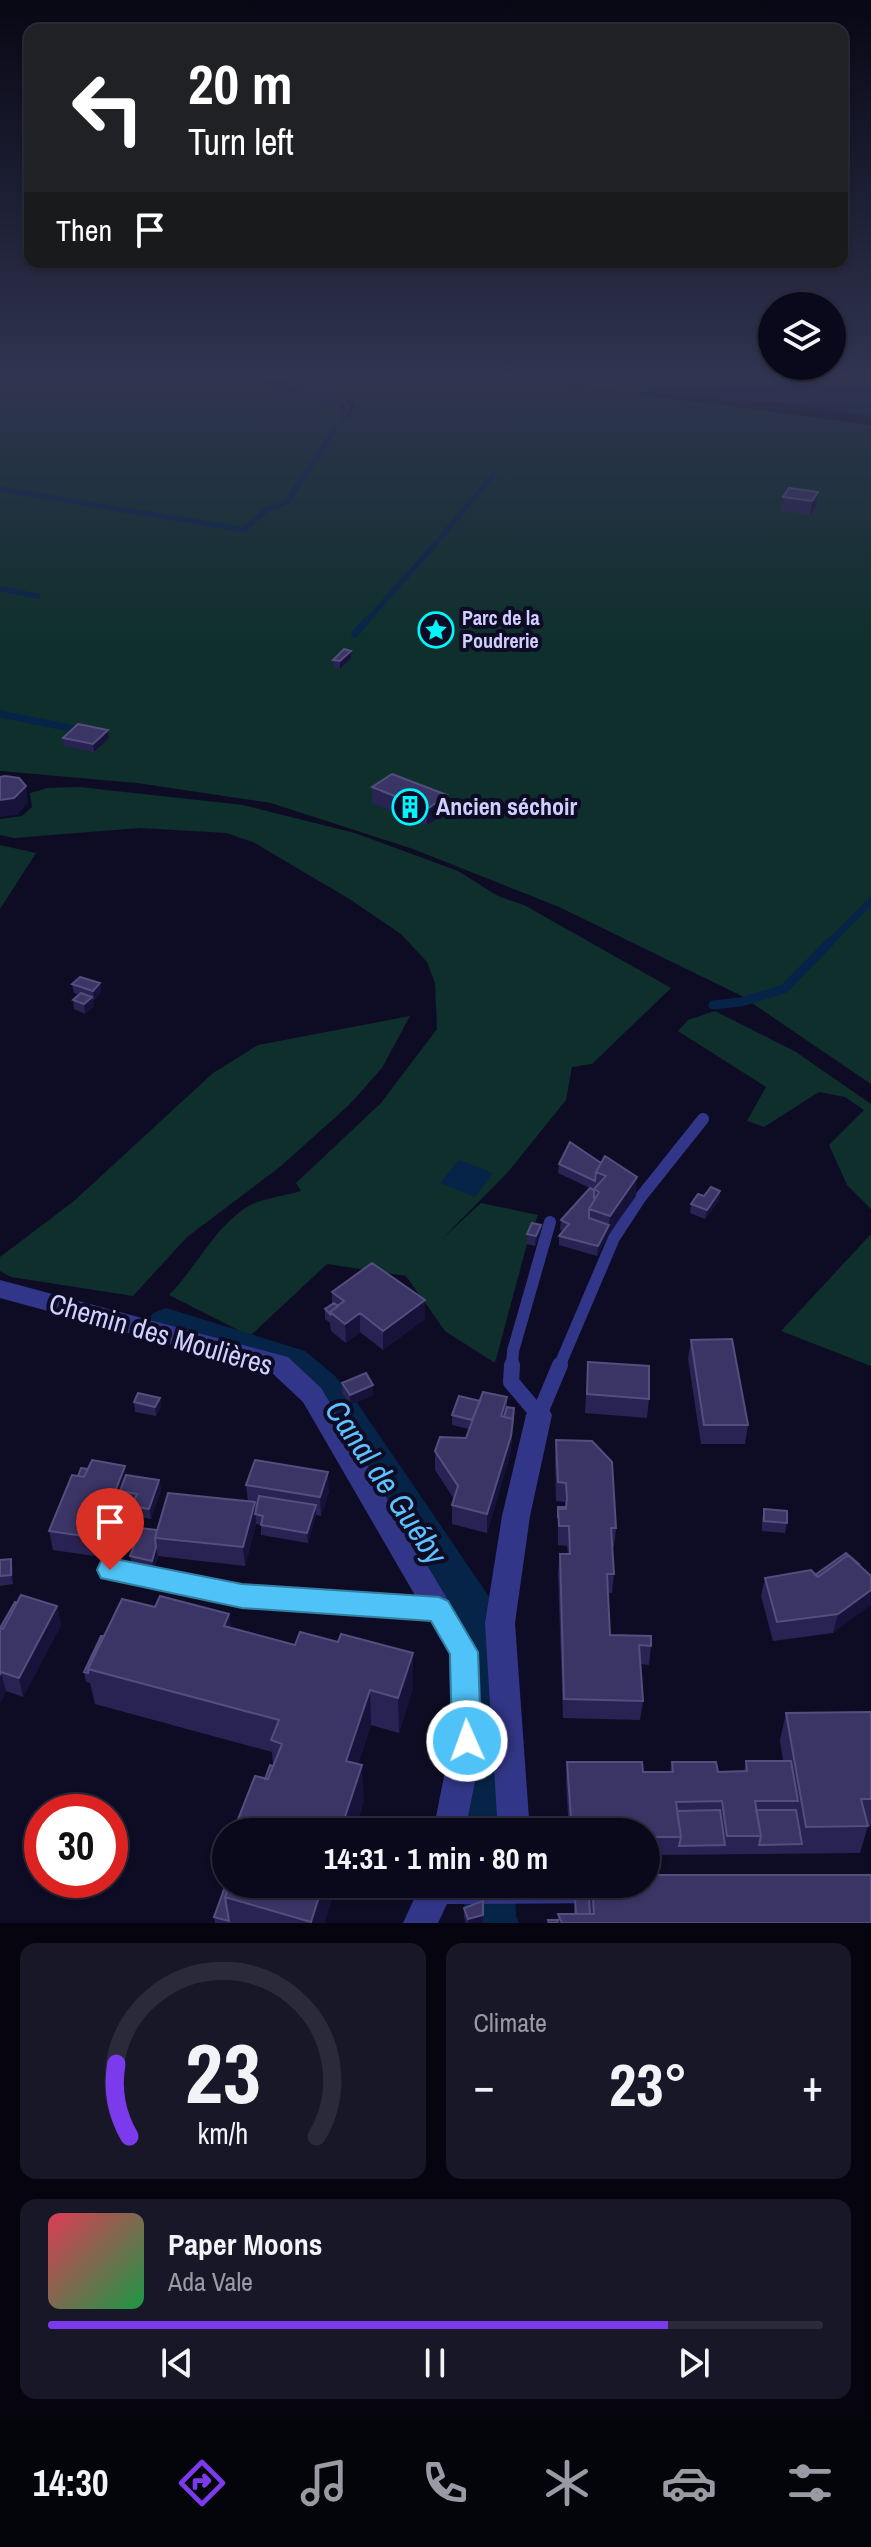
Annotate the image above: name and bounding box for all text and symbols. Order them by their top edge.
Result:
text: 20 m [188,46,293,121]
icon: left [56,56,160,160]
text: Turn left [188,118,294,166]
icon: arrive [128,208,172,252]
text: Then [56,210,112,250]
map controls [758,292,846,380]
button: layers [758,292,846,380]
place label: Parc de la Poudrerie [462,604,540,654]
place icon: Parc de la Poudrerie [417,611,455,649]
building icon: Ancien séchoir [391,788,429,826]
place label: Ancien séchoir [436,790,577,822]
street label: Chemin des Moulières [45,1284,277,1384]
water label: Canal de Guéby [316,1391,458,1574]
pin [76,1488,144,1570]
icon: arrive [88,1500,132,1544]
position arrow [425,1699,509,1783]
speed limit sign: 30 [24,1794,128,1898]
text: 14:31 · 1 min · 80 m [324,1838,548,1878]
text: Climate [474,2005,547,2040]
text: 23 [185,2017,261,2129]
text: 23° [609,2044,688,2125]
text: − [474,2055,495,2115]
text: + [802,2055,823,2115]
text: km/h [197,2114,248,2153]
text: Paper Moons [168,2224,322,2264]
text: Ada Vale [168,2264,253,2299]
icon: previous [155,2341,199,2385]
icon: pause [413,2341,457,2385]
icon: next [672,2341,716,2385]
icon: directions [174,2455,230,2511]
icon: music [296,2455,352,2511]
icon: phone [417,2455,473,2511]
icon: climate [539,2455,595,2511]
icon: car [661,2455,717,2511]
icon: filters [782,2455,838,2511]
text: 14:30 [33,2459,108,2507]

